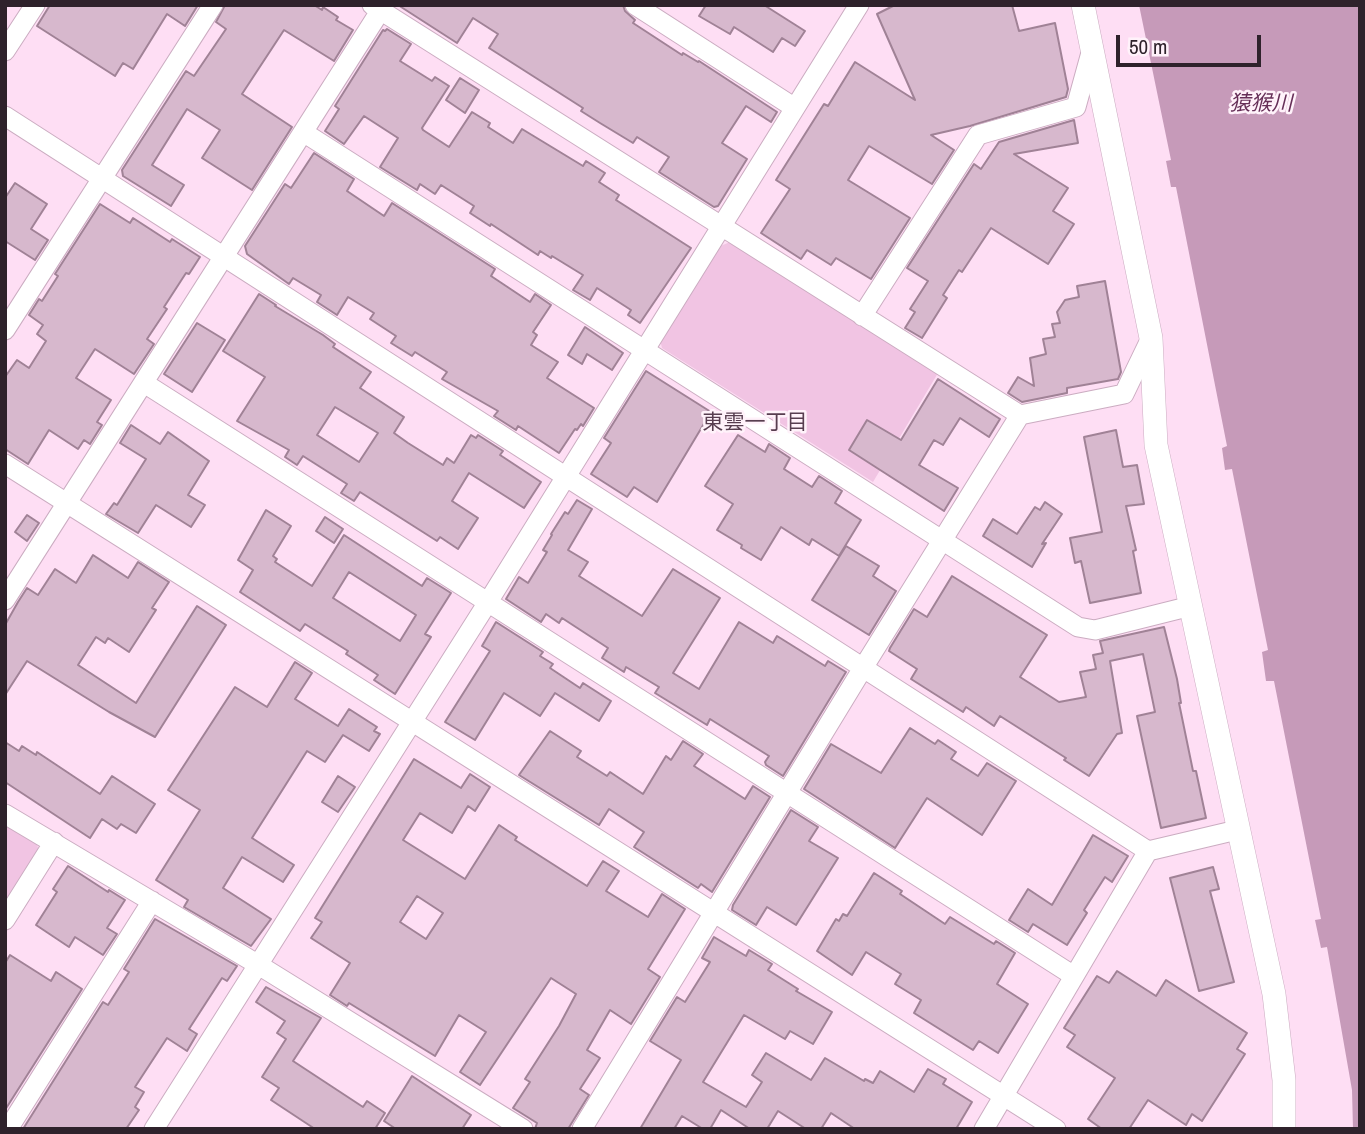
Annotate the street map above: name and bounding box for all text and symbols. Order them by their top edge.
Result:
scale bar [1120,21,1265,65]
text: 50 m [1129,32,1167,61]
water label: 猿猴川 [1230,91,1292,117]
district label: 東雲一丁目 [703,410,807,436]

